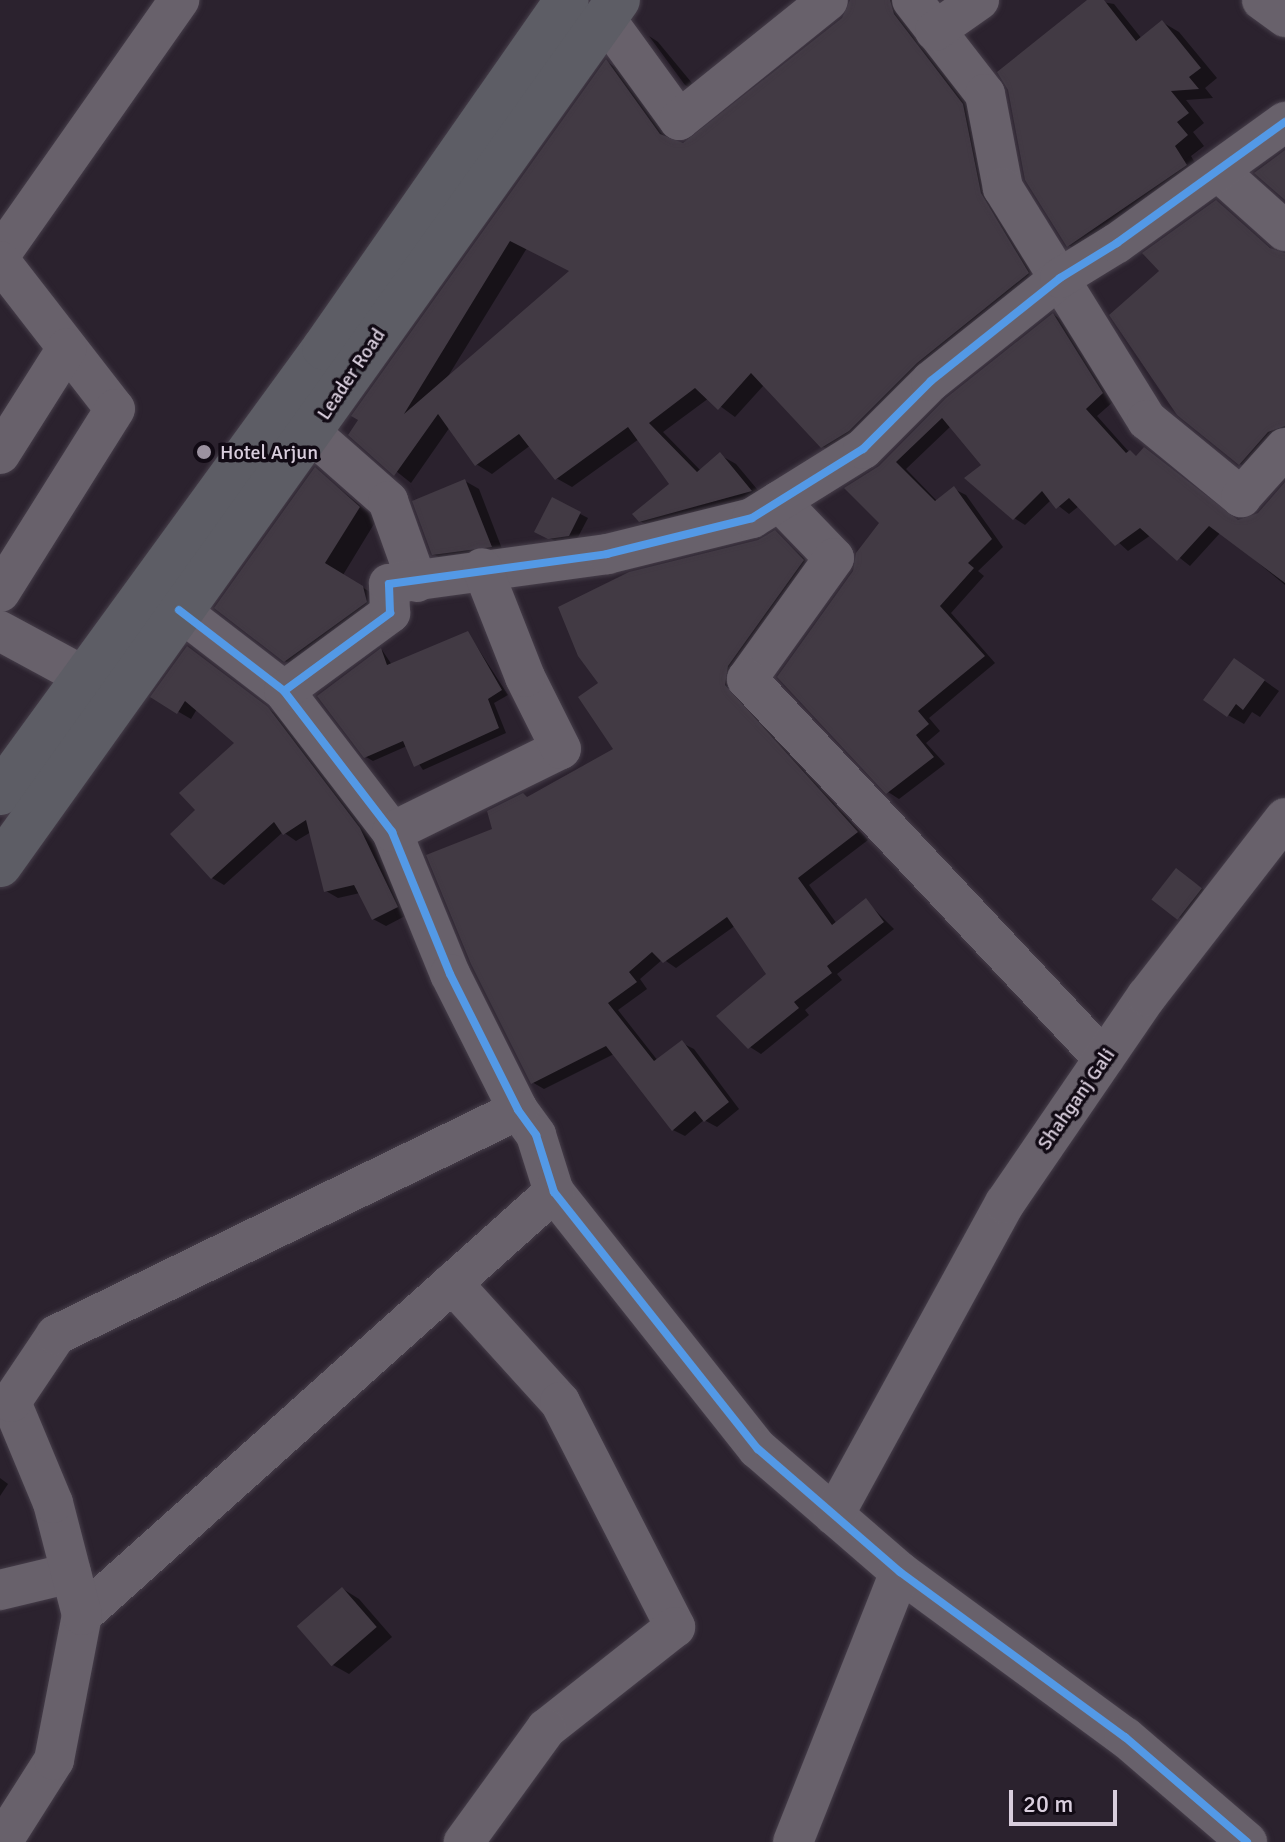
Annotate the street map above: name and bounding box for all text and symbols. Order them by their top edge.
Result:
street label: Leader Road [312,324,390,424]
place label: Hotel Arjun [220,440,318,464]
marker: Hotel Arjun [195,443,213,461]
street label: Shahganj Gali [1032,1043,1120,1155]
scale bar [1013,1774,1121,1824]
text: 20 m [1023,1789,1073,1819]

